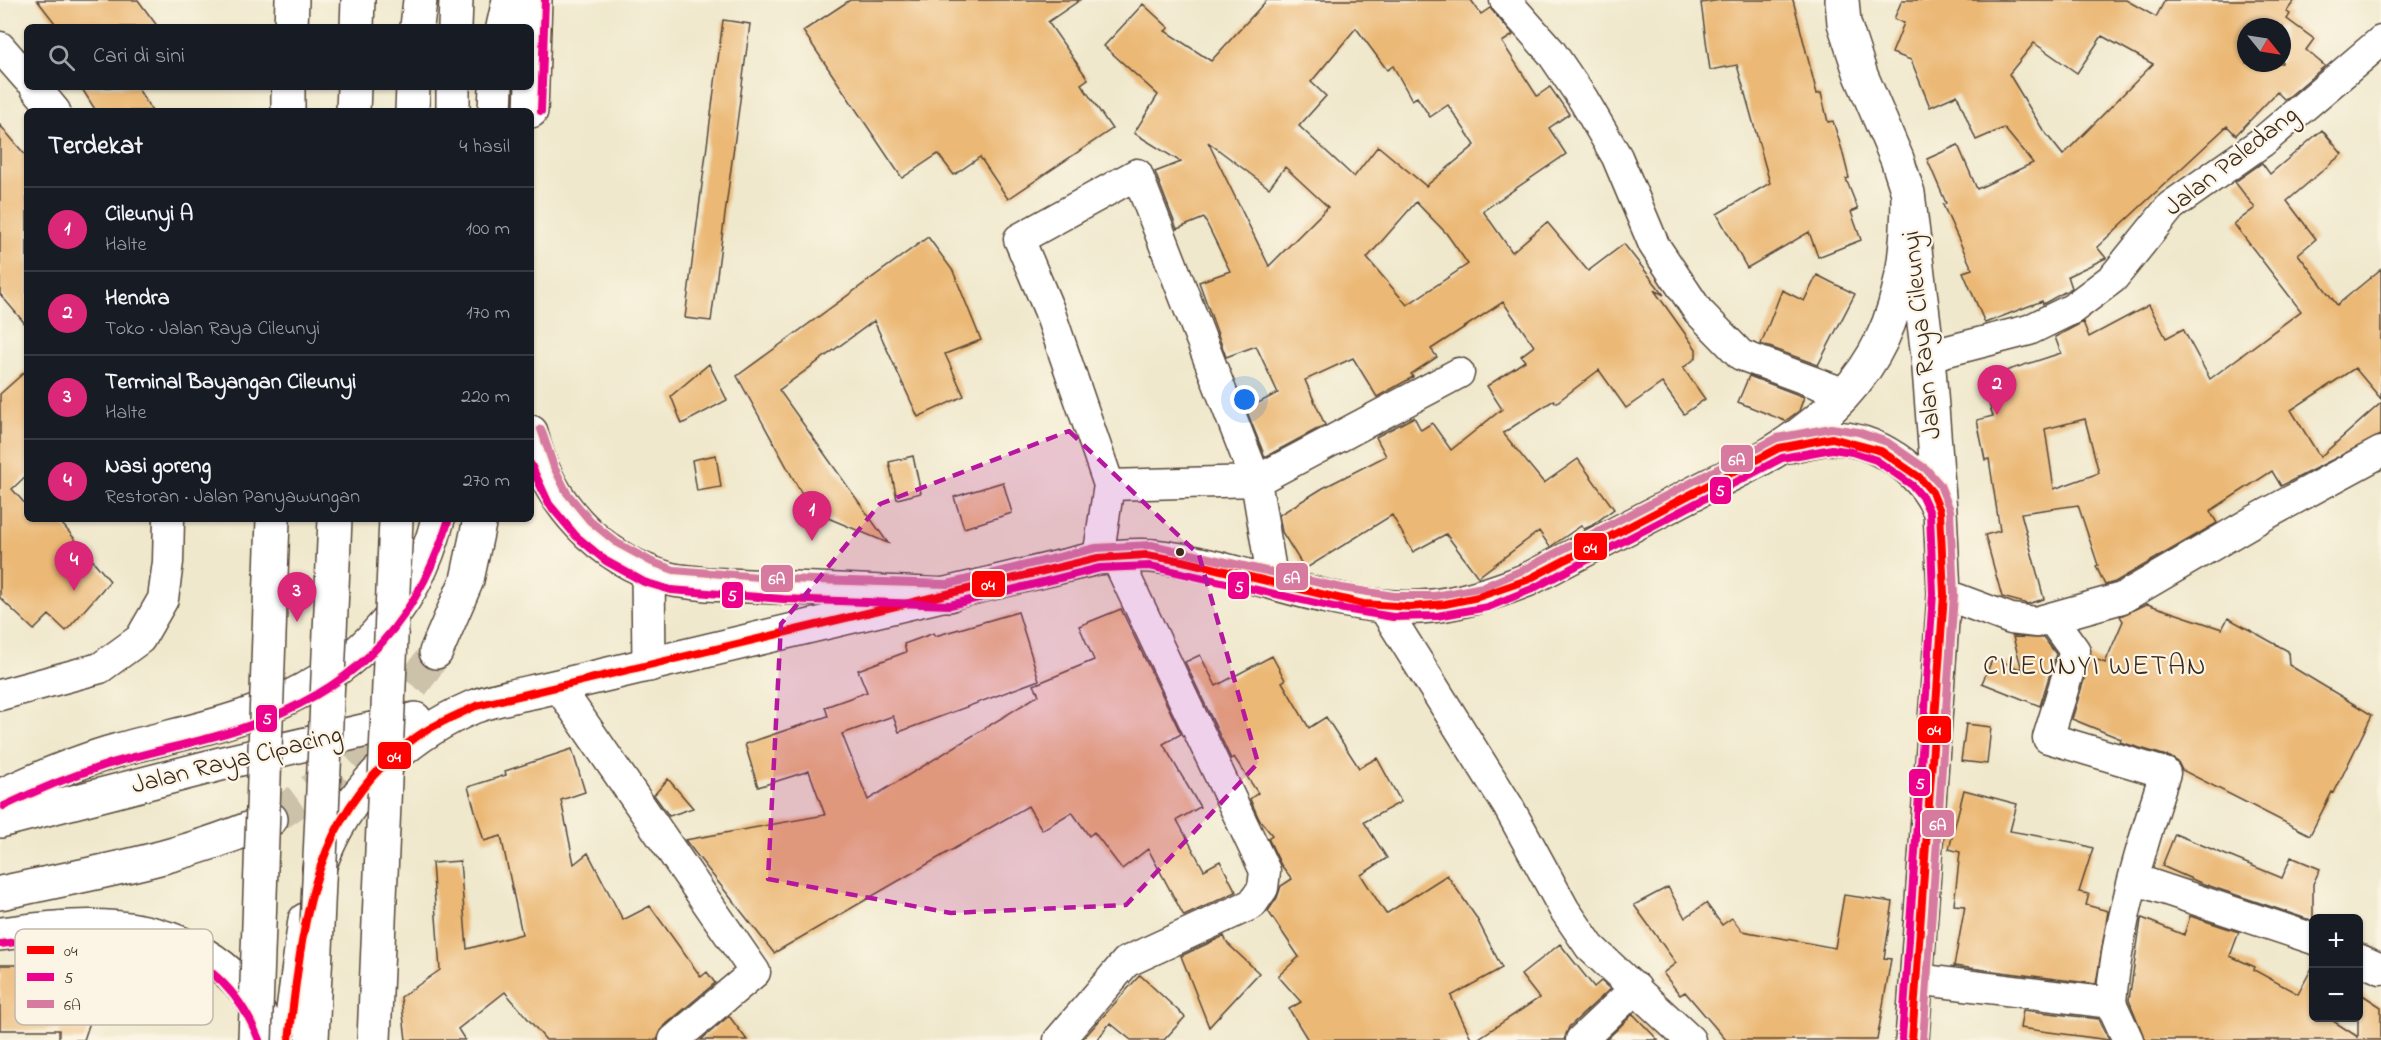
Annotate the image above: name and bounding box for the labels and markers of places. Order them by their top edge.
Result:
pin: 2 [1978,366,2016,415]
pin: 1 [792,492,832,541]
pin: 4 [54,542,94,591]
unlabelled marker [1174,546,1186,558]
pin: 3 [278,572,316,622]

